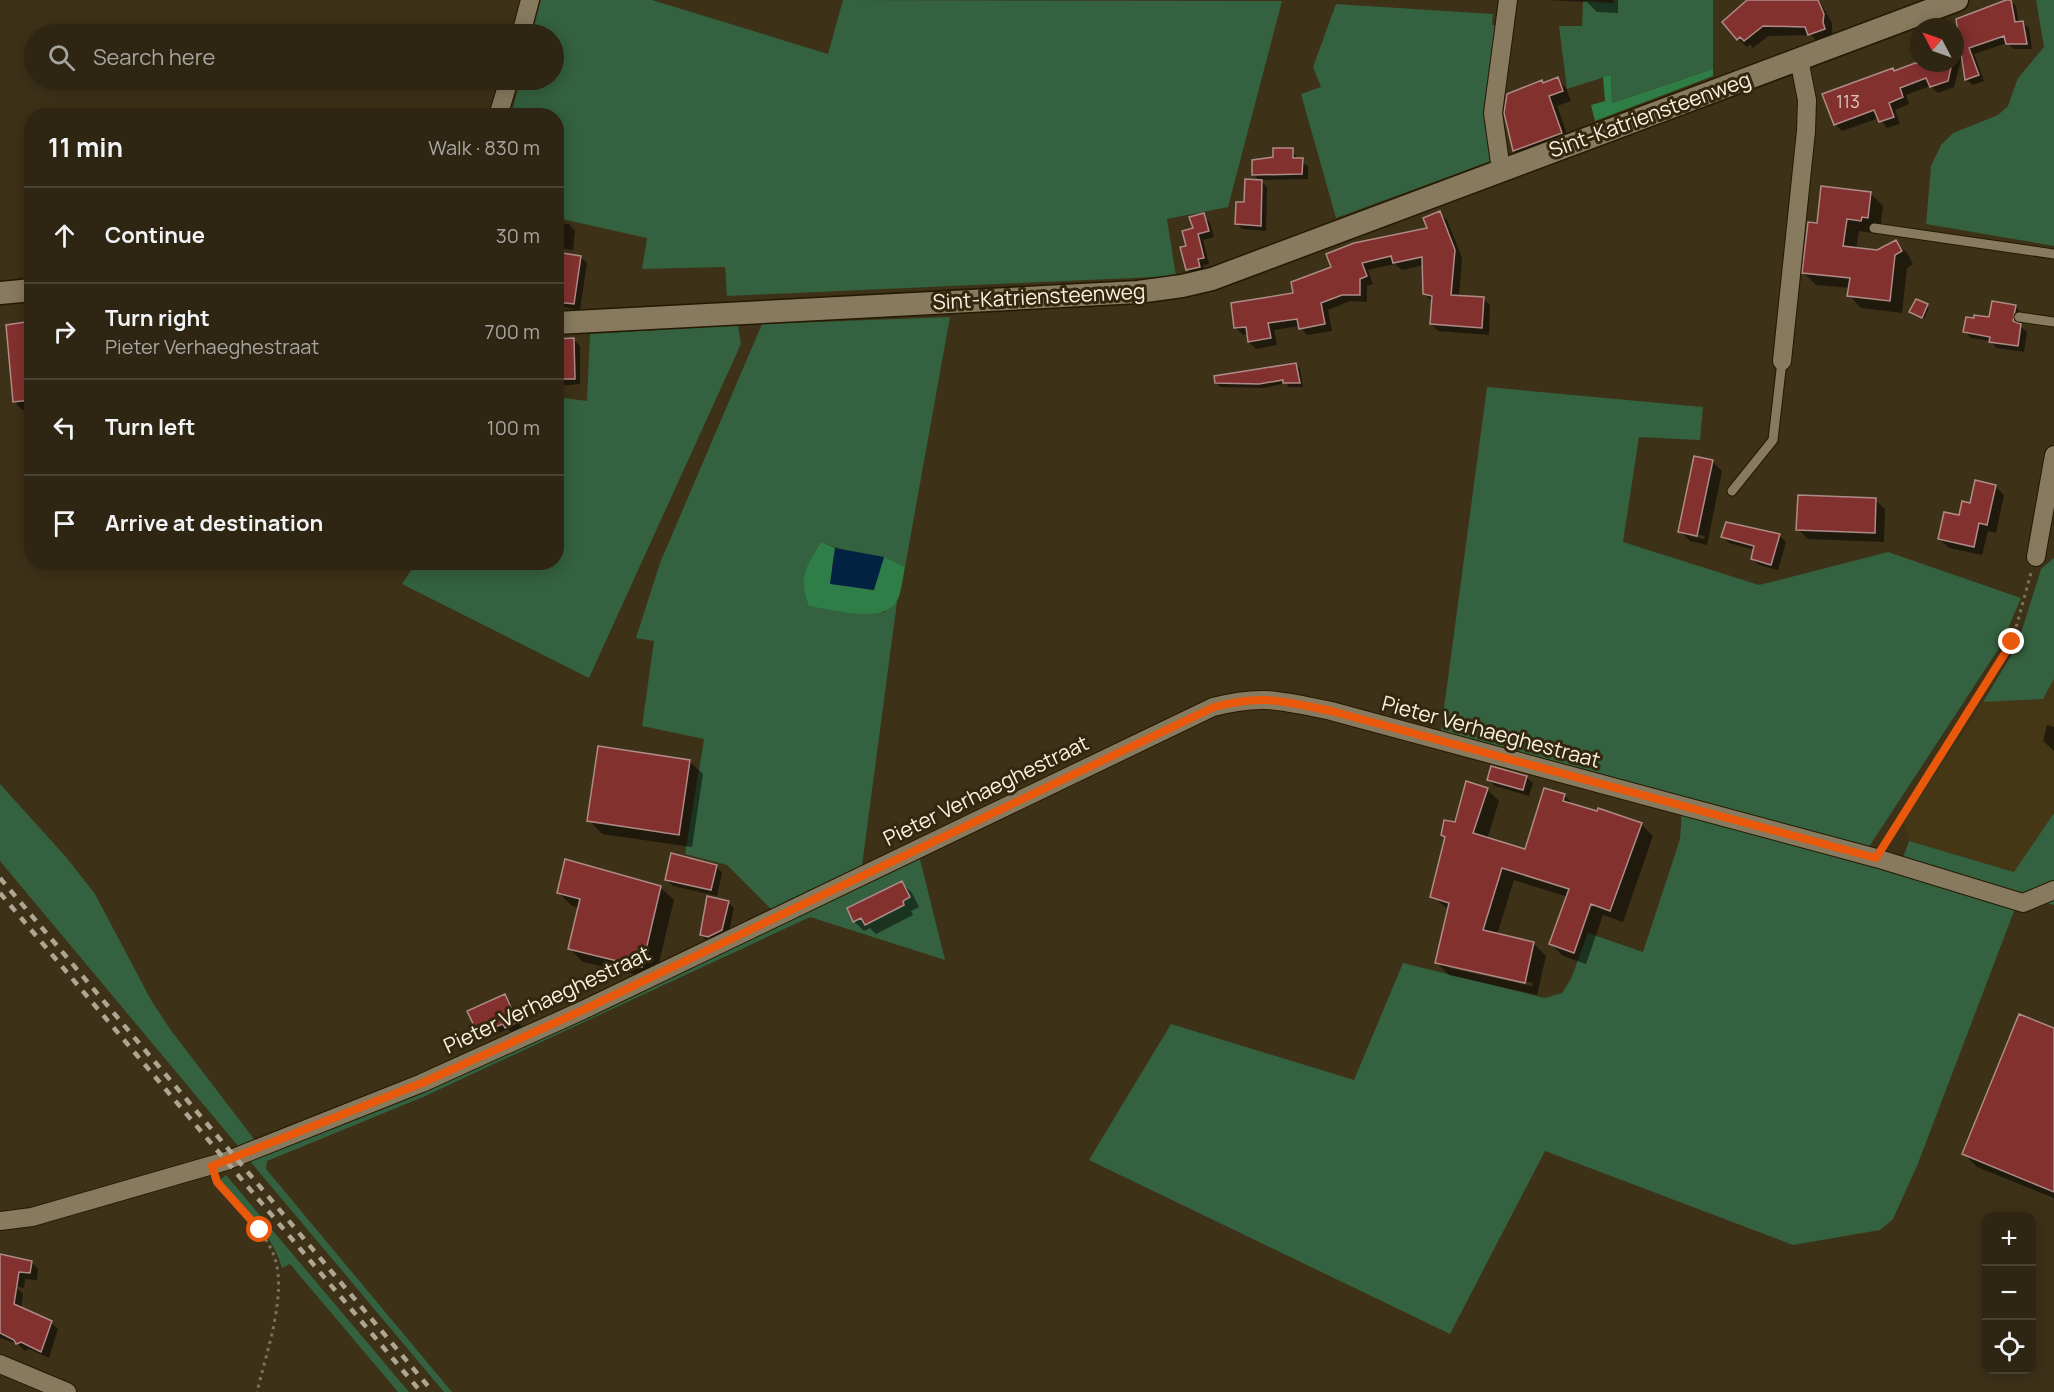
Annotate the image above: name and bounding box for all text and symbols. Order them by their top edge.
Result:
north arrow [1910,18,1964,72]
search box [24,24,564,90]
icon: search [45,41,78,74]
text: Search here [93,42,215,72]
street label: Sint-Katriensteenweg [1545,64,1755,164]
house number: 113 [1836,89,1860,113]
text: 11 min [48,129,123,165]
text: Walk · 830 m [428,134,540,161]
icon: ahead [48,219,81,252]
text: Continue [105,220,205,250]
text: 30 m [496,222,540,249]
street label: Sint-Katriensteenweg [932,276,1146,316]
text: Turn right [105,303,210,333]
icon: right [48,315,81,348]
text: 700 m [485,318,540,345]
text: Pieter Verhaeghestraat [105,333,319,360]
icon: left [48,411,81,444]
text: Turn left [105,412,195,442]
text: 100 m [487,414,540,441]
icon: arrive [48,507,81,540]
text: Arrive at destination [105,508,323,538]
route end [1998,628,2024,654]
street label: Pieter Verhaeghestraat [1379,688,1604,774]
street label: Pieter Verhaeghestraat [878,728,1093,852]
street label: Pieter Verhaeghestraat [439,939,654,1059]
map controls [1982,1212,2036,1374]
button: + [1982,1212,2036,1266]
route start [246,1216,272,1242]
button: − [1982,1266,2036,1320]
button: locate [1982,1320,2036,1374]

